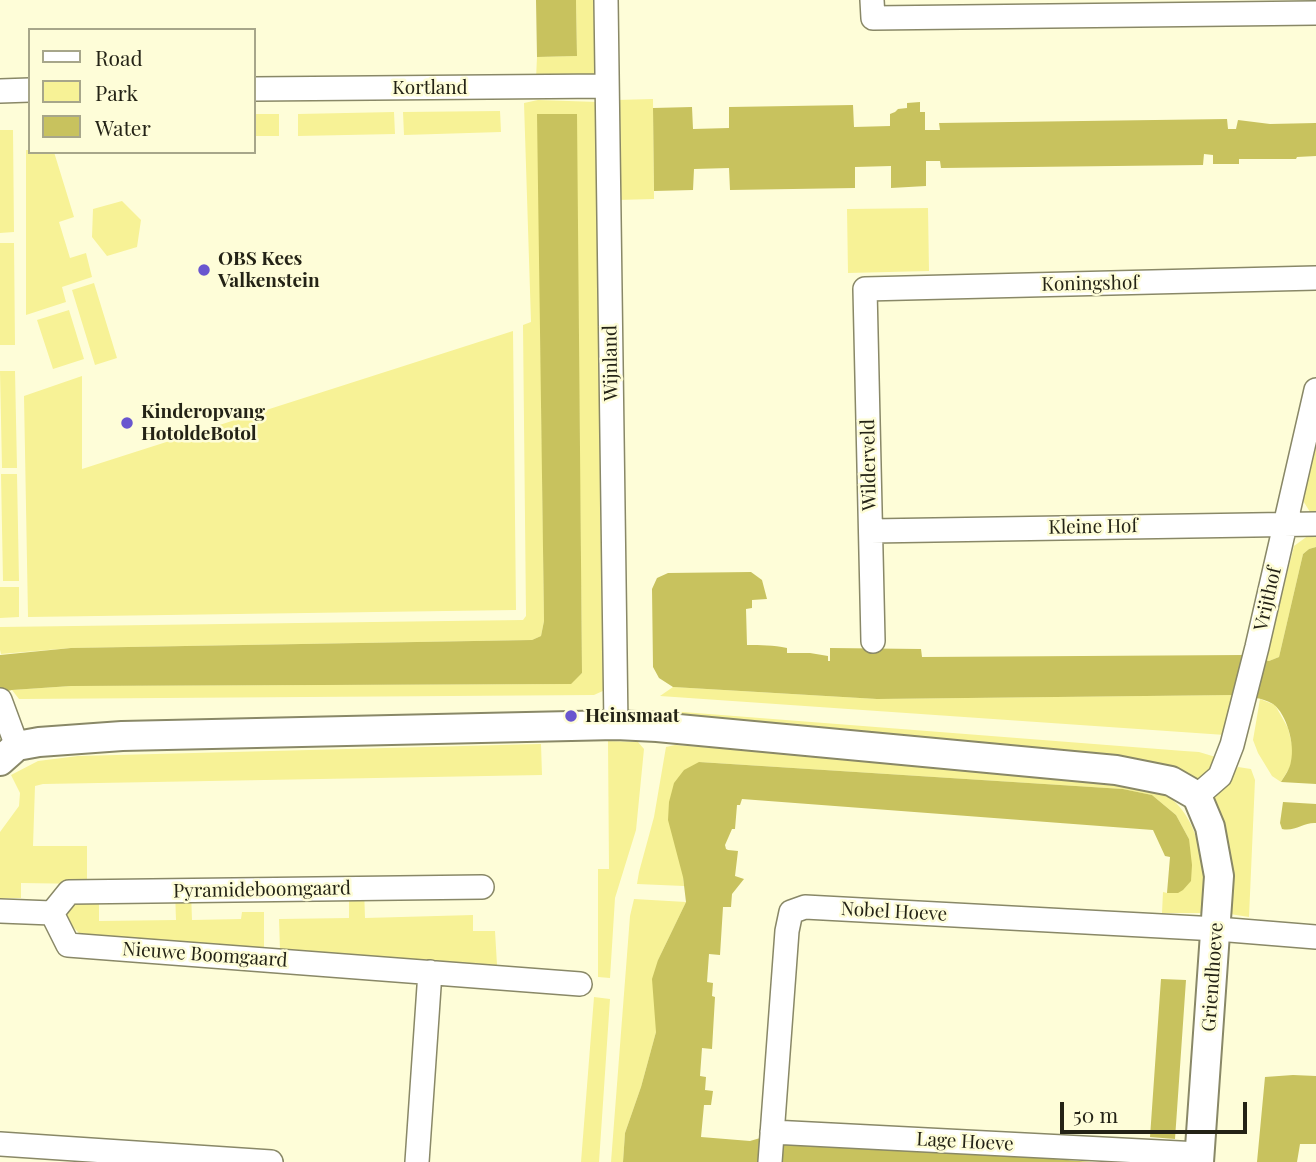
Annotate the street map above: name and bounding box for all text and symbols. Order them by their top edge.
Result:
legend [28,28,256,154]
text: Road [95,43,143,71]
street label: Kortland [392,77,468,99]
text: Park [95,78,138,106]
text: Water [95,113,151,141]
place label: OBS Kees Valkenstein [218,248,320,292]
marker: OBS Kees Valkenstein [196,262,212,278]
street label: Koningshof [1041,272,1139,296]
street label: Wijnland [599,325,623,401]
place label: Kinderopvang HotoldeBotol [141,401,265,445]
marker: Kinderopvang HotoldeBotol [119,415,135,431]
street label: Wilderveld [857,419,881,511]
street label: Kleine Hof [1048,515,1138,539]
street label: Vrijthof [1250,565,1286,633]
place label: Heinsmaat [585,705,679,727]
marker: Heinsmaat [563,708,579,724]
street label: Pyramideboomgaard [173,877,351,903]
street label: Nobel Hoeve [840,898,948,926]
street label: Griendhoeve [1198,922,1228,1032]
street label: Nieuwe Boomgaard [122,938,288,972]
scale bar [1064,1088,1251,1132]
text: 50 m [1073,1100,1118,1128]
street label: Lage Hoeve [916,1128,1014,1156]

